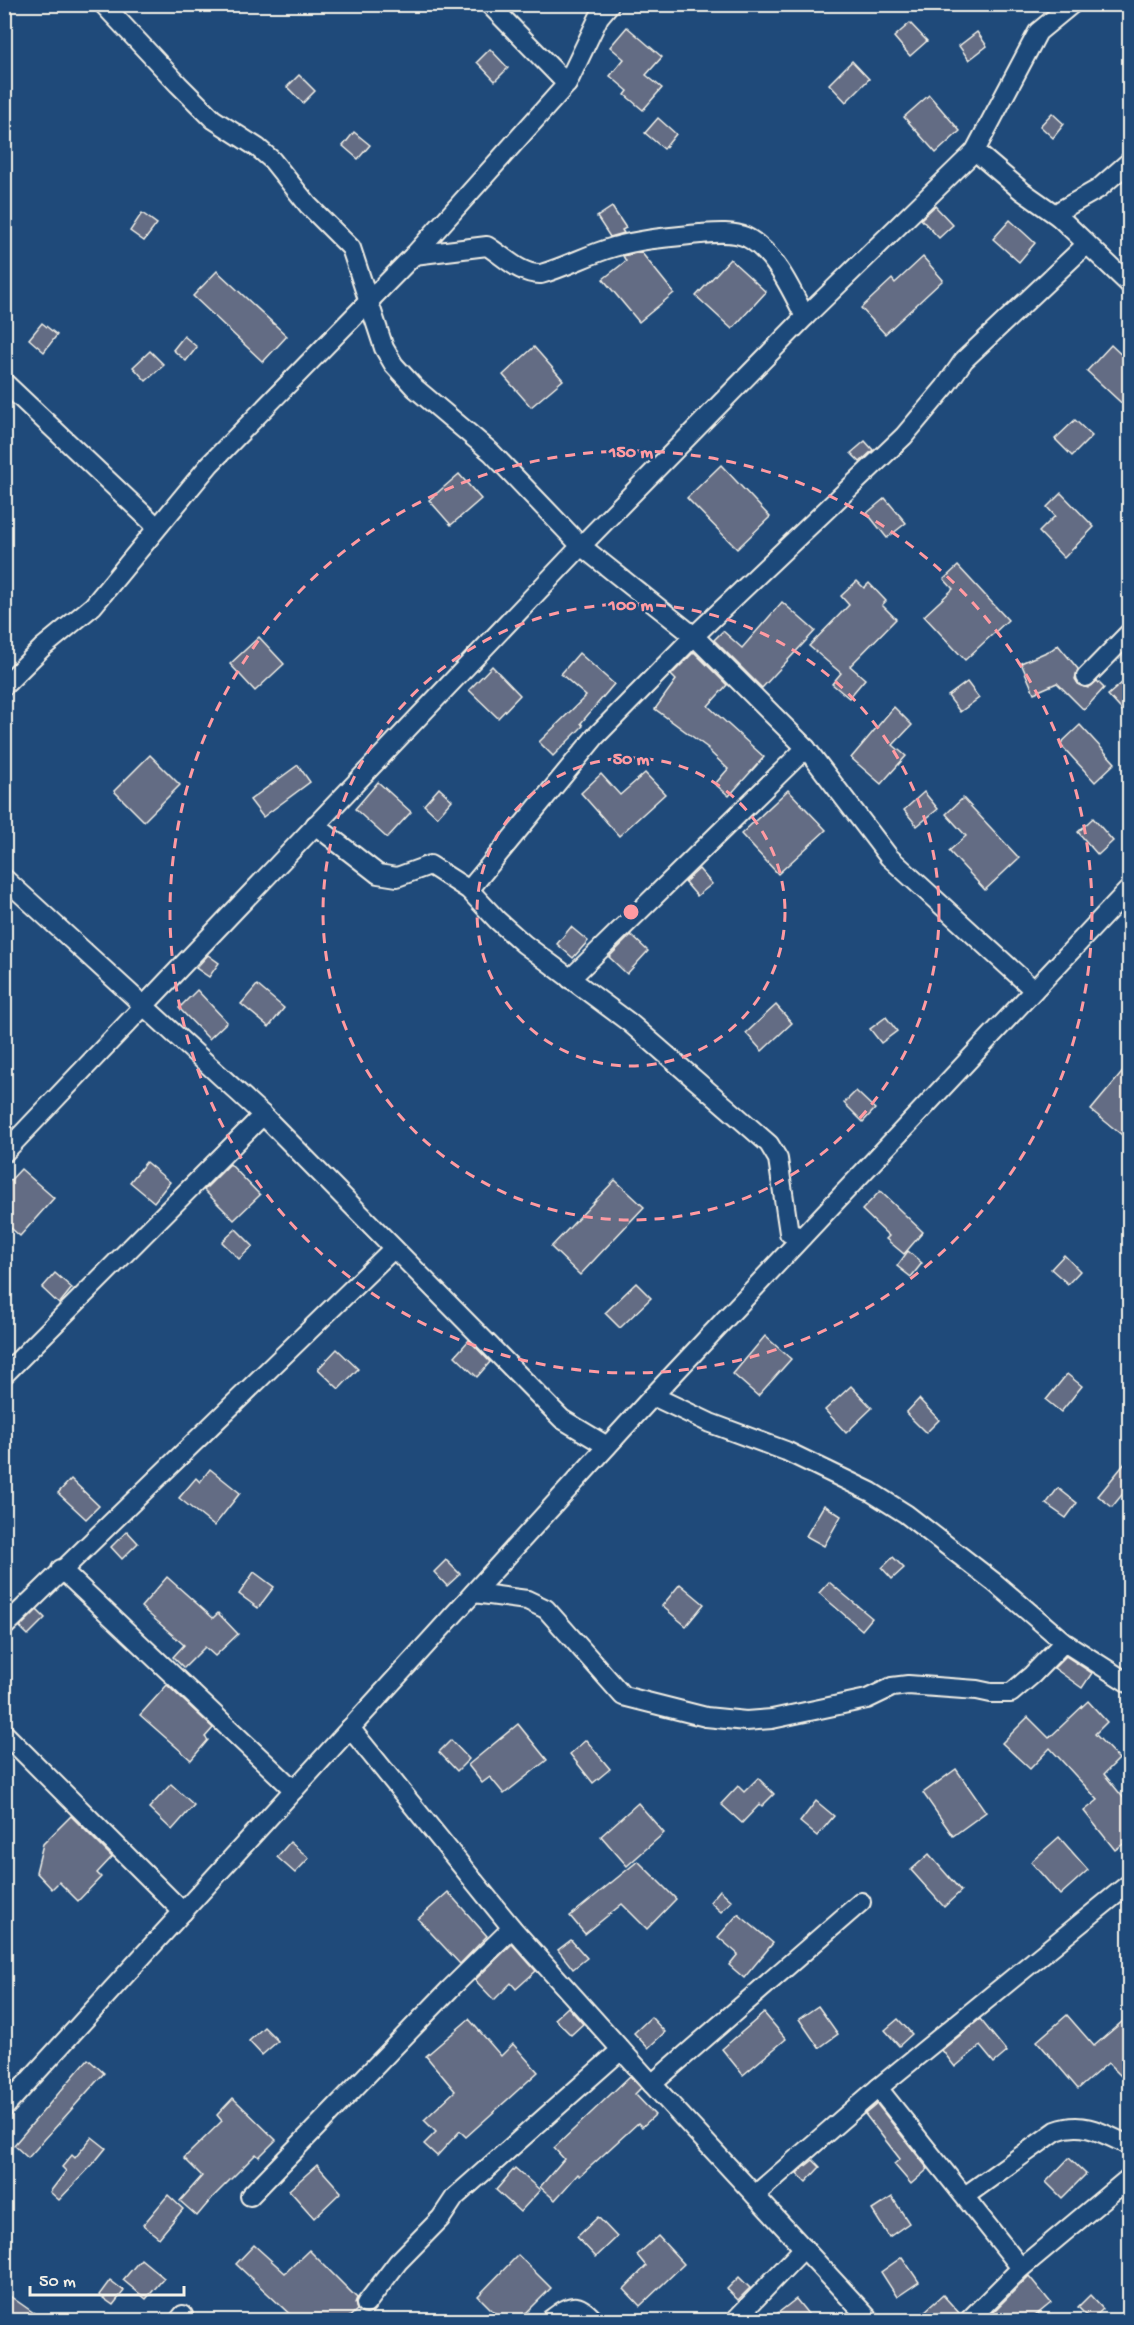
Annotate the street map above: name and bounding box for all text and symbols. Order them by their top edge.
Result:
text: 150 m [608,443,653,464]
text: 100 m [608,596,654,617]
text: 50 m [613,750,650,771]
centre of rings [621,902,641,922]
scale bar [30,2259,184,2297]
text: 50 m [39,2272,76,2293]

